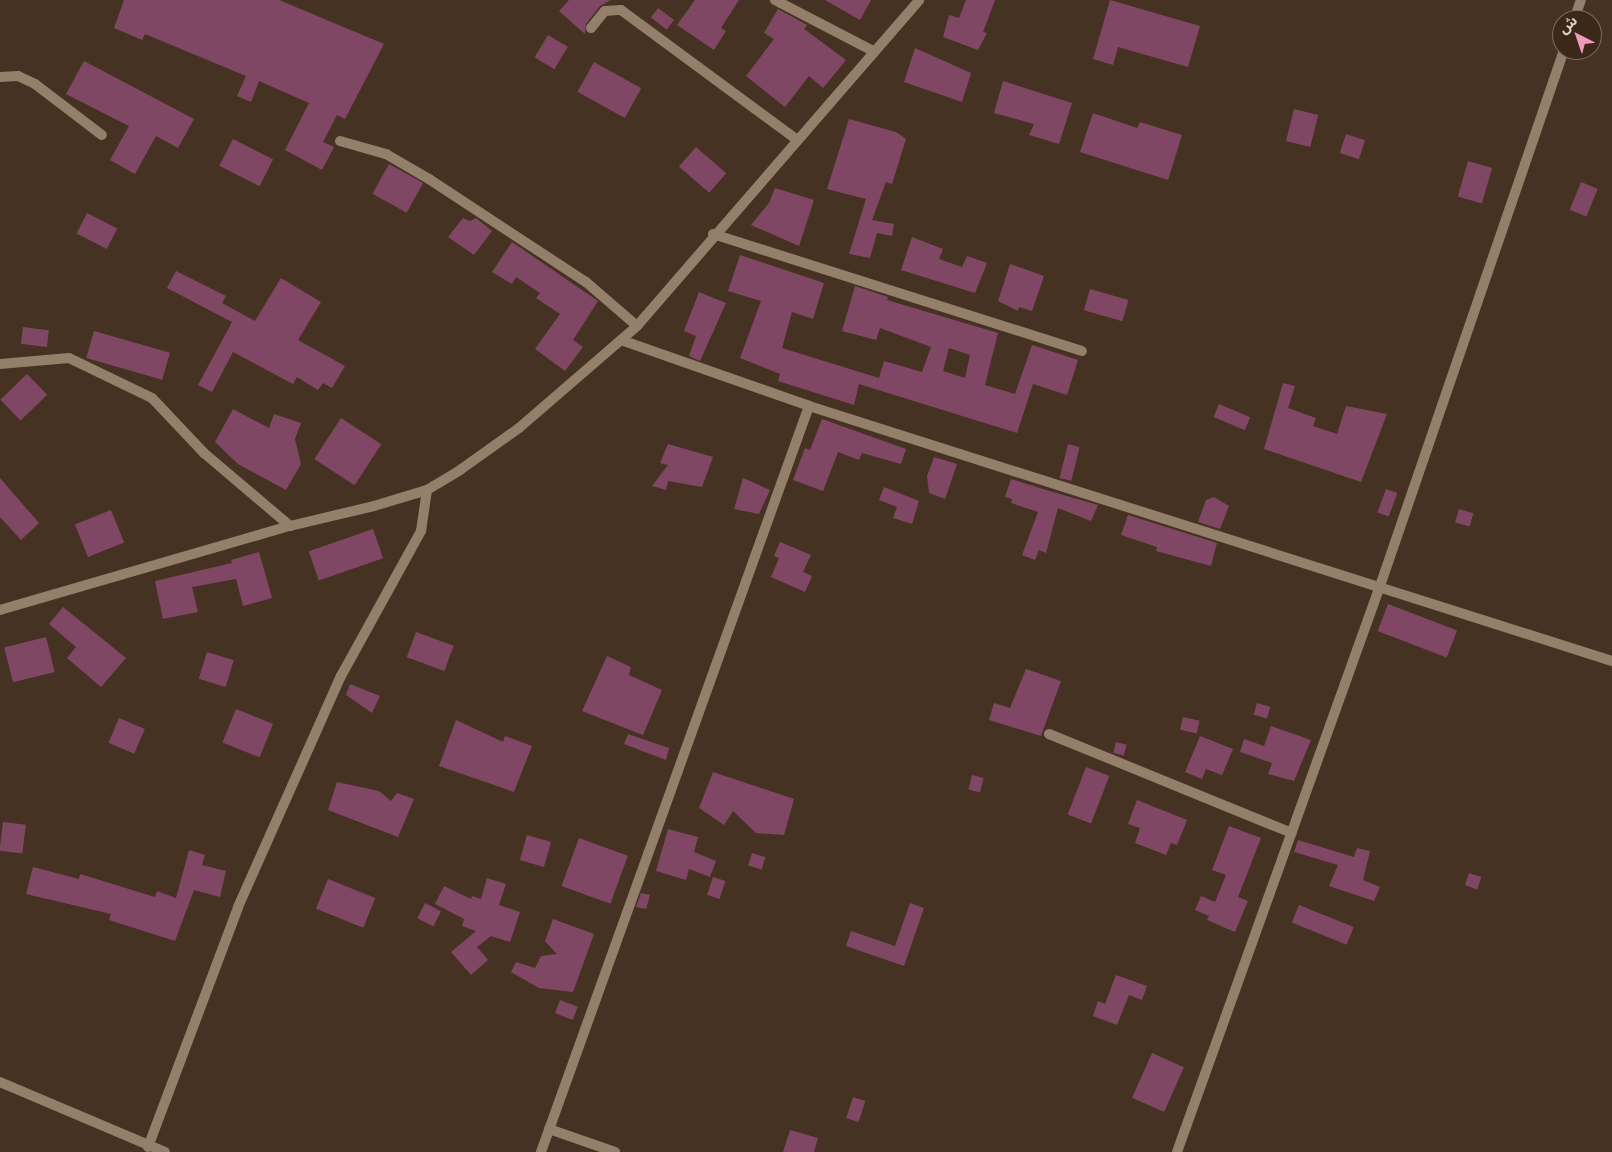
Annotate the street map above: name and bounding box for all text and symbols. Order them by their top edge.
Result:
north arrow [1552,10,1602,60]
text: ش [1554,11,1581,38]

